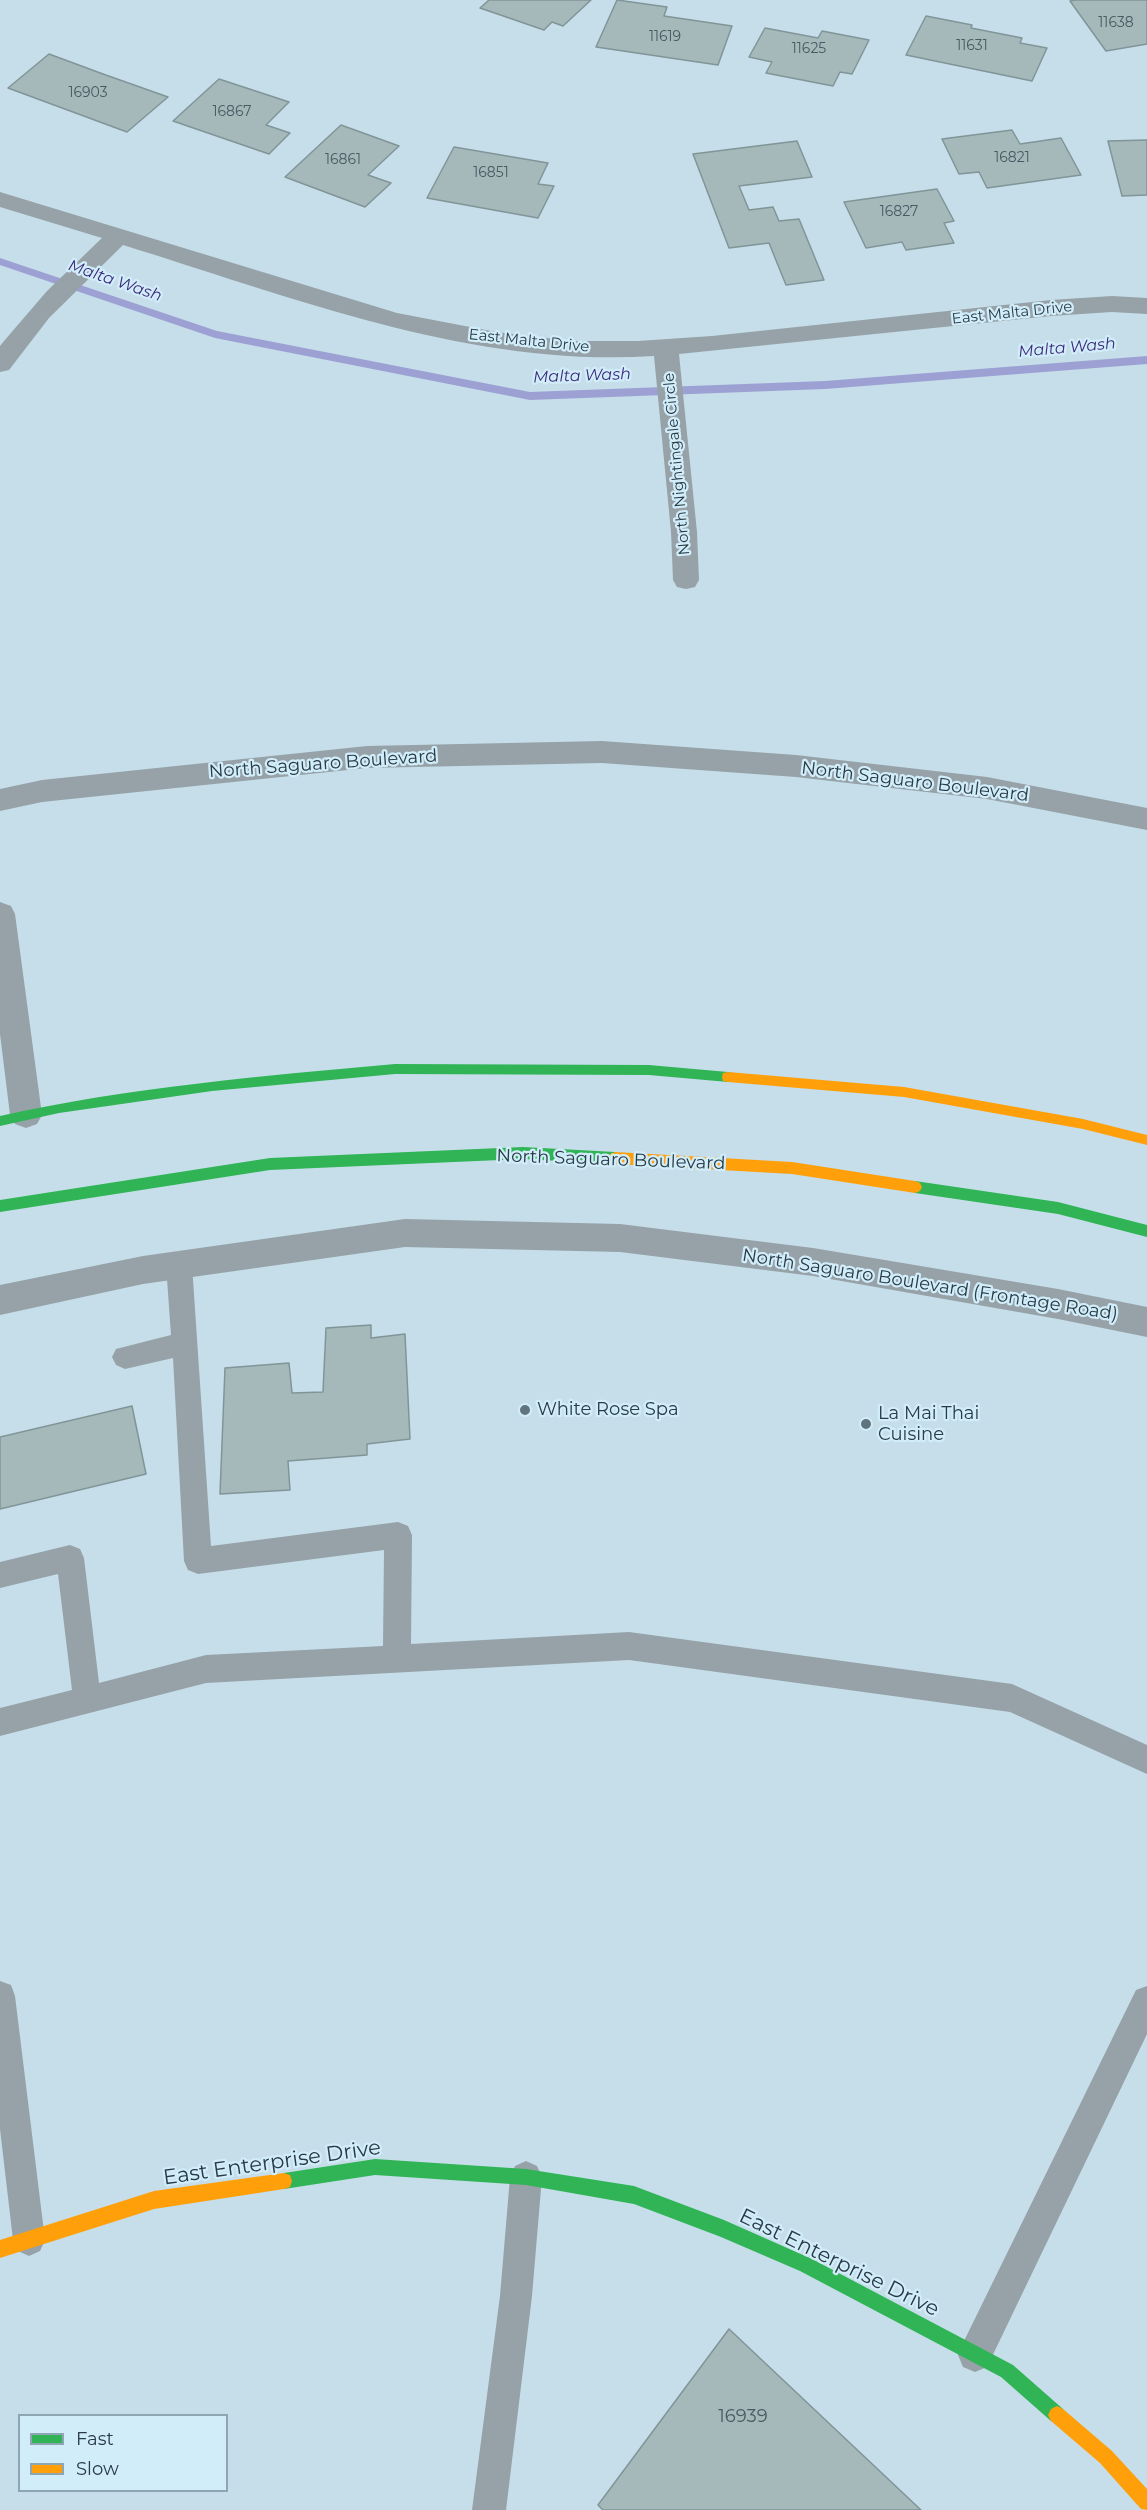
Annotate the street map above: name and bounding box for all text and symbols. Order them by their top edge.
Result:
house number: 11638 [1098,15,1134,31]
house number: 11619 [649,29,681,45]
house number: 11631 [956,38,988,54]
house number: 11625 [792,41,826,57]
house number: 16903 [68,85,108,101]
house number: 16867 [212,104,252,120]
house number: 16821 [994,150,1030,166]
house number: 16861 [325,152,361,168]
house number: 16851 [473,165,509,181]
house number: 16827 [880,204,918,220]
water label: Malta Wash [66,256,164,306]
street label: East Malta Drive [951,298,1073,328]
street label: East Malta Drive [468,326,590,356]
water label: Malta Wash [1017,334,1117,362]
water label: Malta Wash [533,365,631,387]
street label: North Nightingale Circle [660,372,694,556]
street label: North Saguaro Boulevard [208,745,438,783]
street label: North Saguaro Boulevard [800,757,1030,807]
street label: North Saguaro Boulevard [496,1145,726,1175]
street label: North Saguaro Boulevard (Frontage Road) [741,1245,1119,1325]
place label: White Rose Spa [537,1399,679,1421]
marker: White Rose Spa [518,1403,532,1417]
place label: La Mai Thai Cuisine [878,1403,979,1446]
marker: La Mai Thai Cuisine [859,1417,873,1431]
street label: East Enterprise Drive [162,2135,382,2191]
street label: East Enterprise Drive [735,2204,943,2322]
house number: 16939 [718,2406,768,2428]
legend [18,2414,228,2492]
text: Fast [76,2428,114,2450]
text: Slow [76,2458,119,2480]

